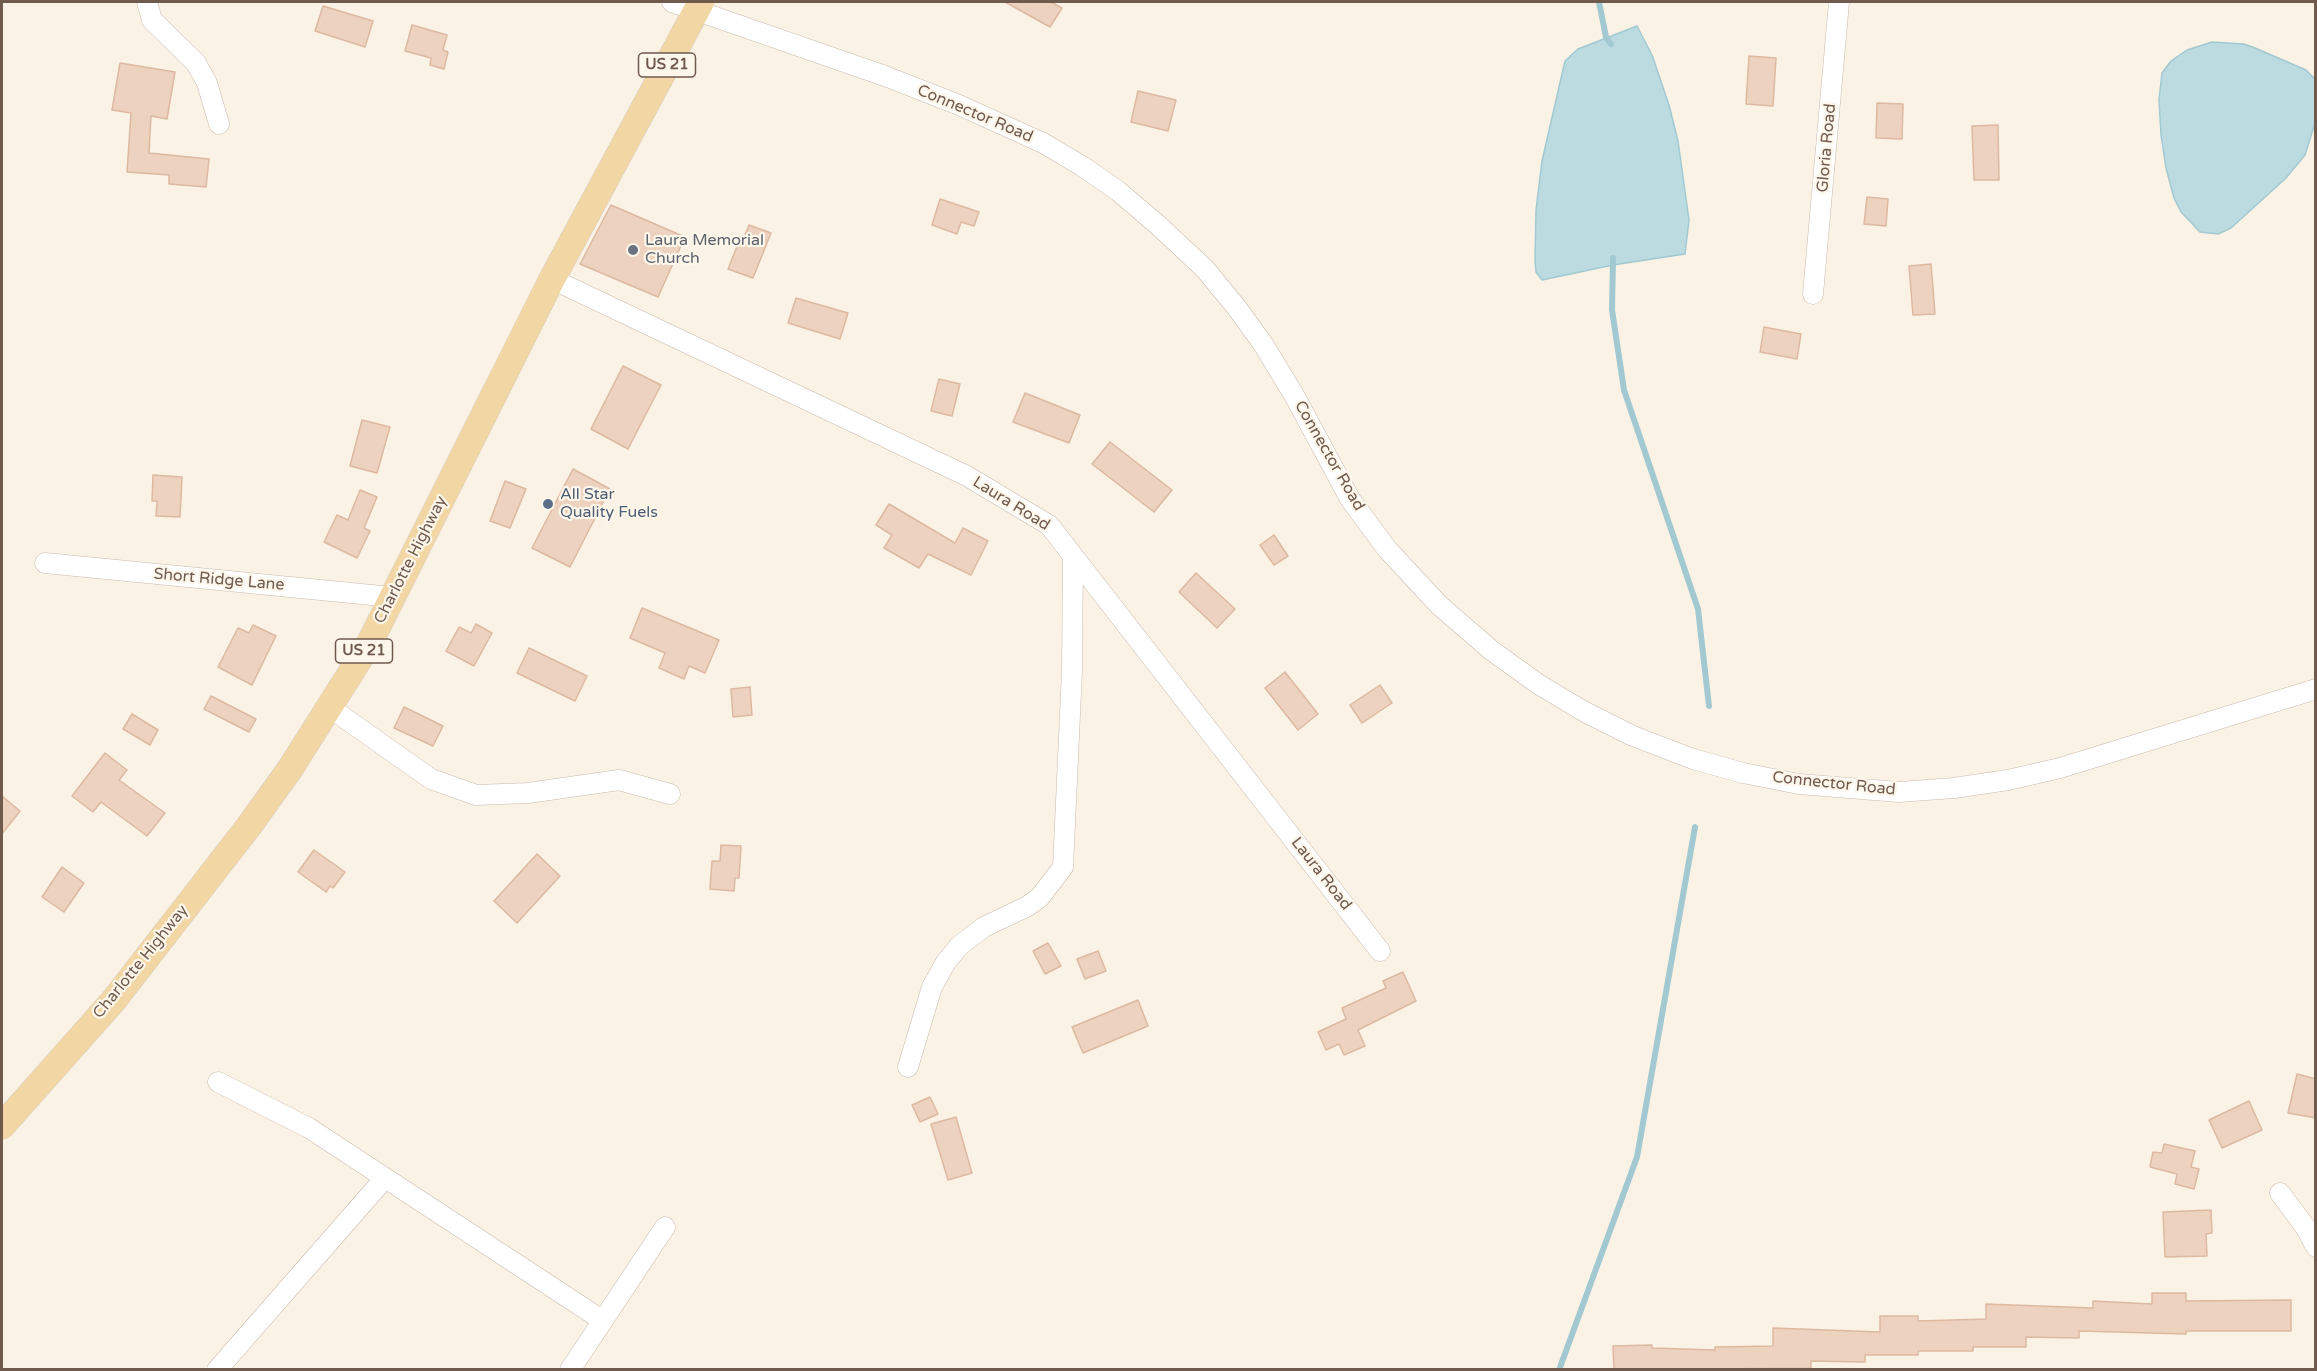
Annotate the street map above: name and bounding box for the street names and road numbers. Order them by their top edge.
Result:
road number: US 21 [638,53,696,77]
street label: Connector Road [914,81,1036,147]
street label: Gloria Road [1814,103,1840,193]
street label: Connector Road [1290,398,1368,514]
street label: Laura Road [969,473,1053,535]
street label: Charlotte Highway [371,493,451,627]
street label: Short Ridge Lane [153,565,285,595]
road number: US 21 [336,639,392,663]
street label: Connector Road [1771,768,1897,800]
street label: Laura Road [1287,834,1355,914]
street label: Charlotte Highway [89,901,193,1023]

